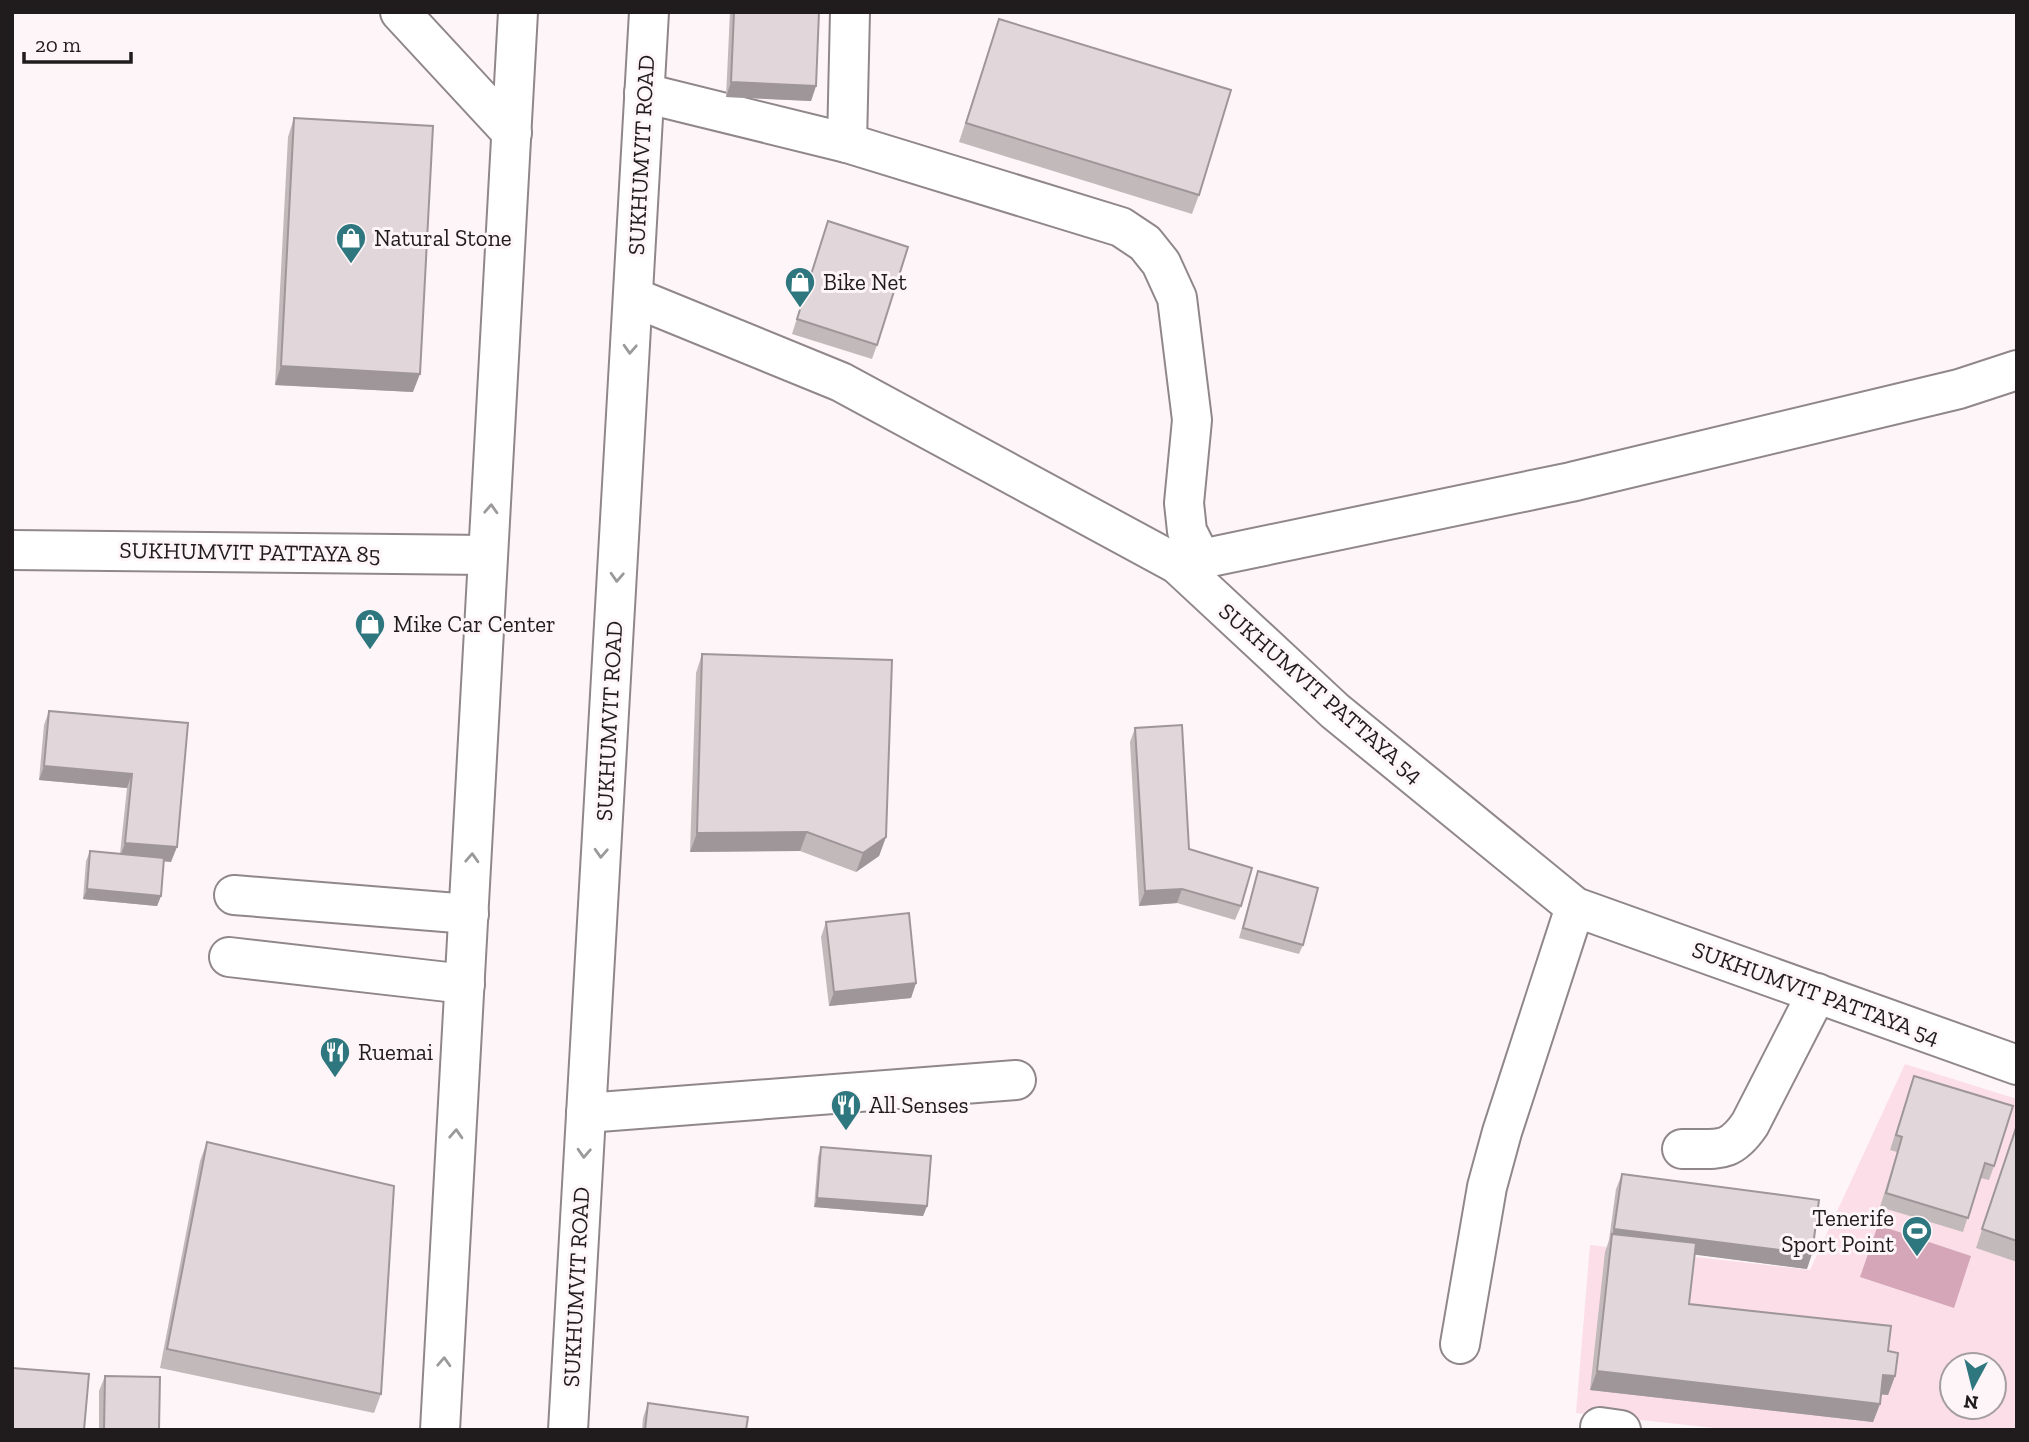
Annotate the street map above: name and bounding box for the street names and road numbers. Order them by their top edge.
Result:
street label: SUKHUMVIT ROAD [622,54,660,256]
street label: SUKHUMVIT PATTAYA 85 [119,536,381,568]
street label: SUKHUMVIT PATTAYA 54 [1213,597,1429,789]
street label: SUKHUMVIT ROAD [590,620,628,822]
street label: SUKHUMVIT PATTAYA 54 [1689,935,1943,1051]
street label: SUKHUMVIT ROAD [557,1186,595,1388]

